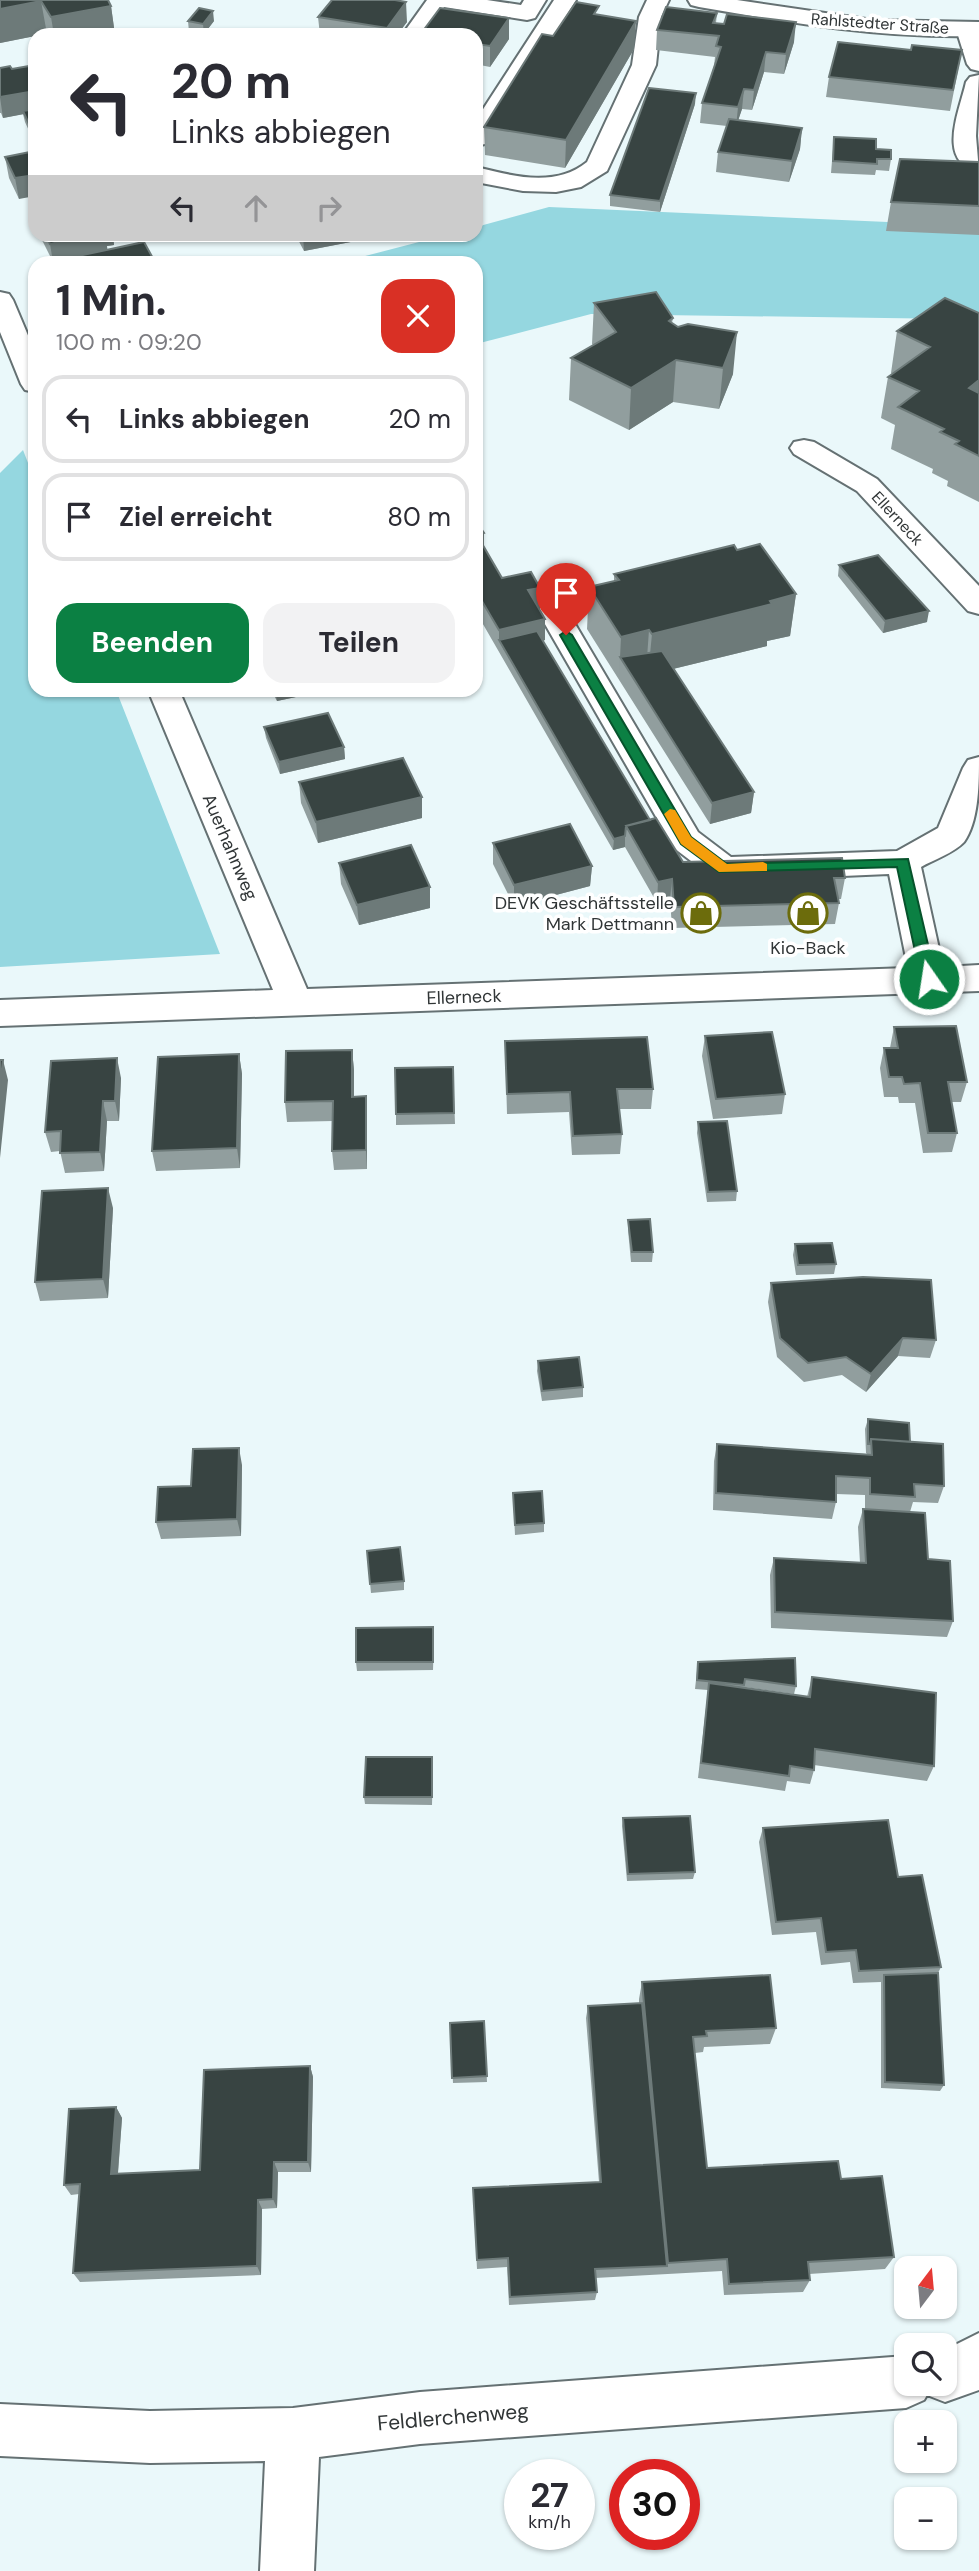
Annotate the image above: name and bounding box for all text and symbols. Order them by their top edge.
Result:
street label: Rahlstedter Straße [810,8,950,39]
text: 20 m [171,49,291,113]
icon: left [56,56,147,147]
text: Links abbiegen [171,111,391,153]
icon: left [164,189,202,227]
icon: ahead [237,189,275,227]
icon: right [310,189,348,227]
text: 1 Min. [56,273,166,328]
button: close [381,279,455,353]
text: 100 m · 09:20 [56,327,202,357]
icon: left [60,400,98,438]
text: Links abbiegen [119,402,309,436]
text: 20 m [388,402,451,436]
street label: Ellerneck [867,487,928,550]
icon: arrive [60,498,98,536]
text: Ziel erreicht [119,500,272,534]
text: 80 m [387,500,451,534]
pin [536,563,596,635]
icon: arrive [547,574,585,612]
button: Beenden [56,603,249,683]
button: Teilen [263,603,455,683]
street label: Auerhahnweg [197,790,263,904]
place label: DEVK Geschäftsstelle Mark Dettmann [495,891,674,936]
shop icon: DEVK Geschäftsstelle Mark Dettmann [680,892,722,934]
shop icon: Kio-Back [787,892,829,934]
place label: Kio-Back [770,936,846,960]
position arrow [892,942,966,1016]
street label: Ellerneck [426,984,502,1010]
north arrow [894,2256,957,2319]
map controls [894,2256,957,2550]
button: search [894,2333,957,2396]
street label: Feldlerchenweg [376,2396,530,2438]
button: + [894,2410,957,2473]
speed limit sign: 30 [609,2459,700,2550]
text: 27 [530,2472,569,2518]
button: − [894,2487,957,2550]
text: km/h [528,2510,571,2534]

